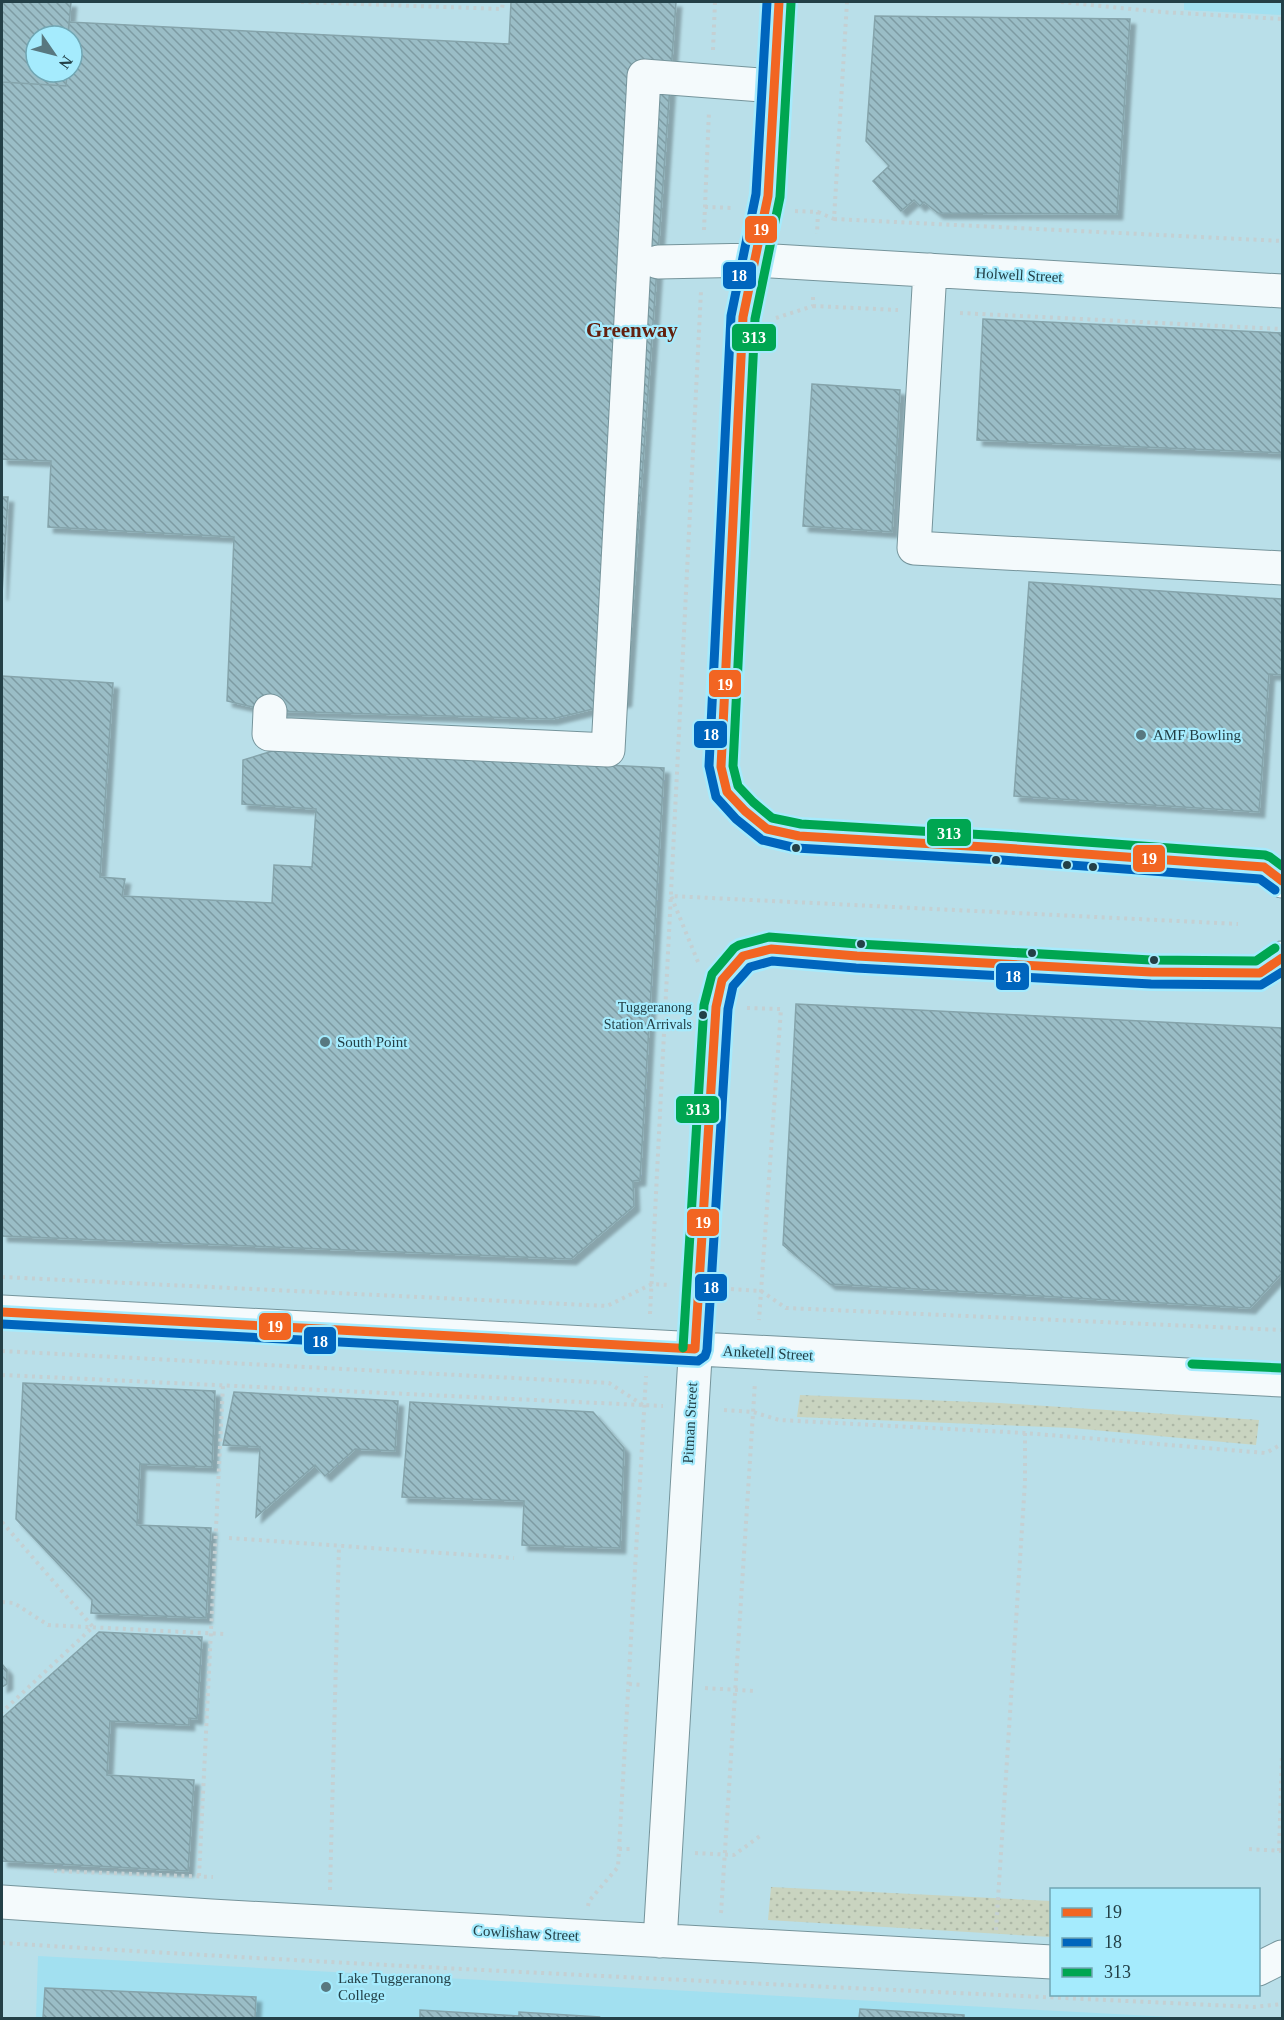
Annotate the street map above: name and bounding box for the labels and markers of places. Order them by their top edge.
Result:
place label: AMF Bowling [1153,727,1241,743]
marker: AMF Bowling [1134,728,1148,742]
unlabelled marker [790,842,802,854]
unlabelled marker [990,854,1002,866]
unlabelled marker [1061,859,1073,871]
unlabelled marker [1087,861,1099,873]
unlabelled marker [855,938,867,950]
unlabelled marker [1026,947,1038,959]
unlabelled marker [1148,954,1160,966]
place label: Tuggeranong Station Arrivals [604,1000,692,1032]
marker: Tuggeranong Station Arrivals [697,1009,709,1021]
place label: South Point [337,1034,408,1050]
marker: South Point [318,1035,332,1049]
place label: Lake Tuggeranong College [338,1970,451,2003]
marker: Lake Tuggeranong College [319,1980,333,1994]

